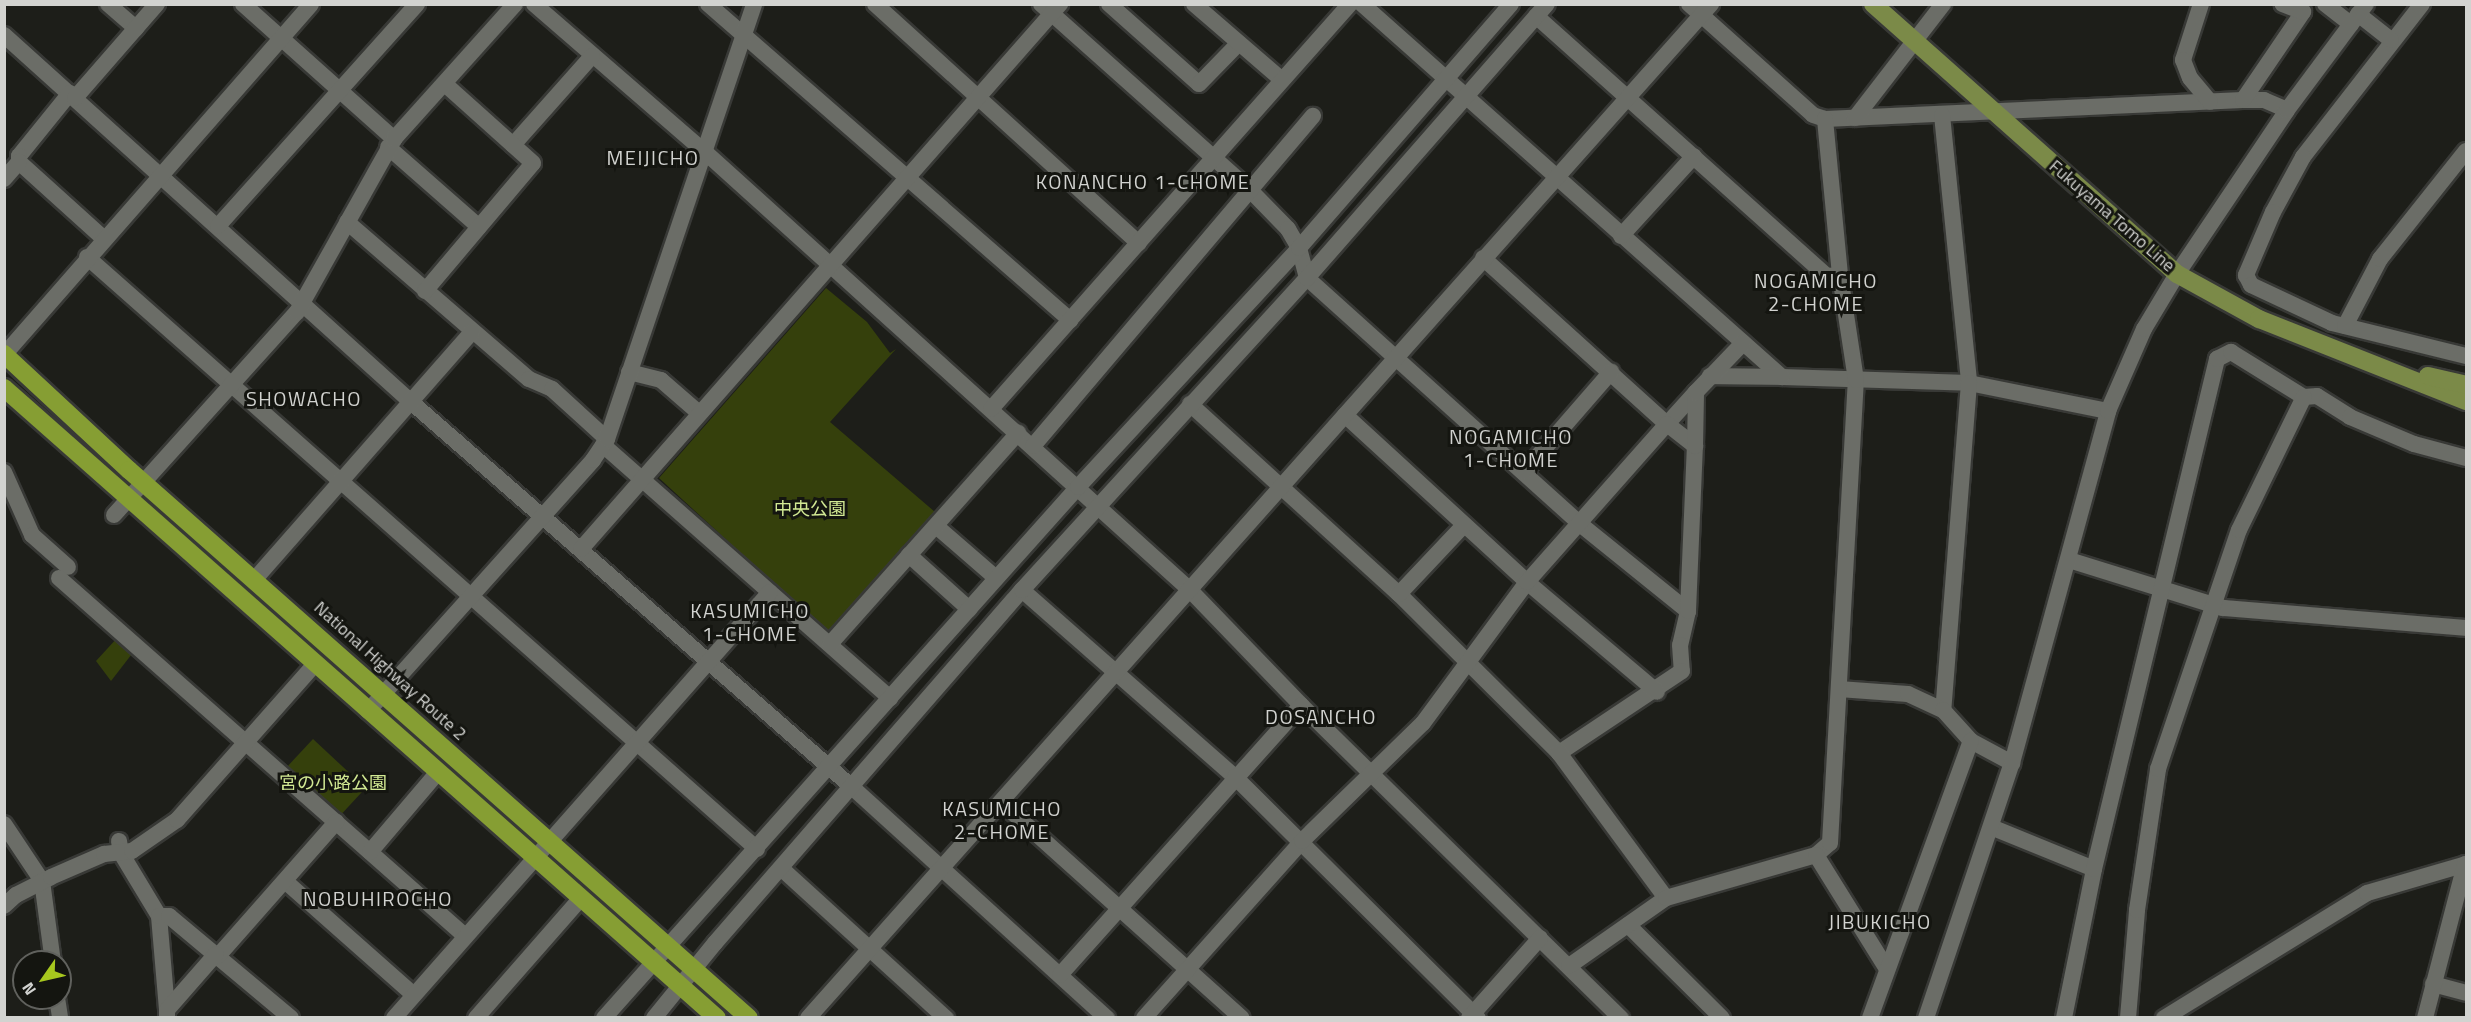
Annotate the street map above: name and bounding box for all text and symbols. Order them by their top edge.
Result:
district label: MEIJICHO [607,145,699,169]
street label: Fukuyama Tomo Line [2045,155,2179,277]
district label: KONANCHO 1-CHOME [1036,169,1250,193]
district label: NOGAMICHO 2-CHOME [1754,269,1878,316]
district label: SHOWACHO [246,386,362,410]
district label: NOGAMICHO 1-CHOME [1449,425,1573,472]
park label: 中央公園 [774,498,846,520]
street label: National Highway Route 2 [309,597,471,745]
district label: KASUMICHO 1-CHOME [690,598,810,645]
district label: DOSANCHO [1265,704,1377,728]
park label: 宮の小路公園 [279,772,387,794]
district label: KASUMICHO 2-CHOME [942,796,1062,843]
district label: NOBUHIROCHO [303,886,453,910]
district label: JIBUKICHO [1828,909,1932,933]
north arrow [12,950,72,1010]
text: N [16,978,42,1000]

